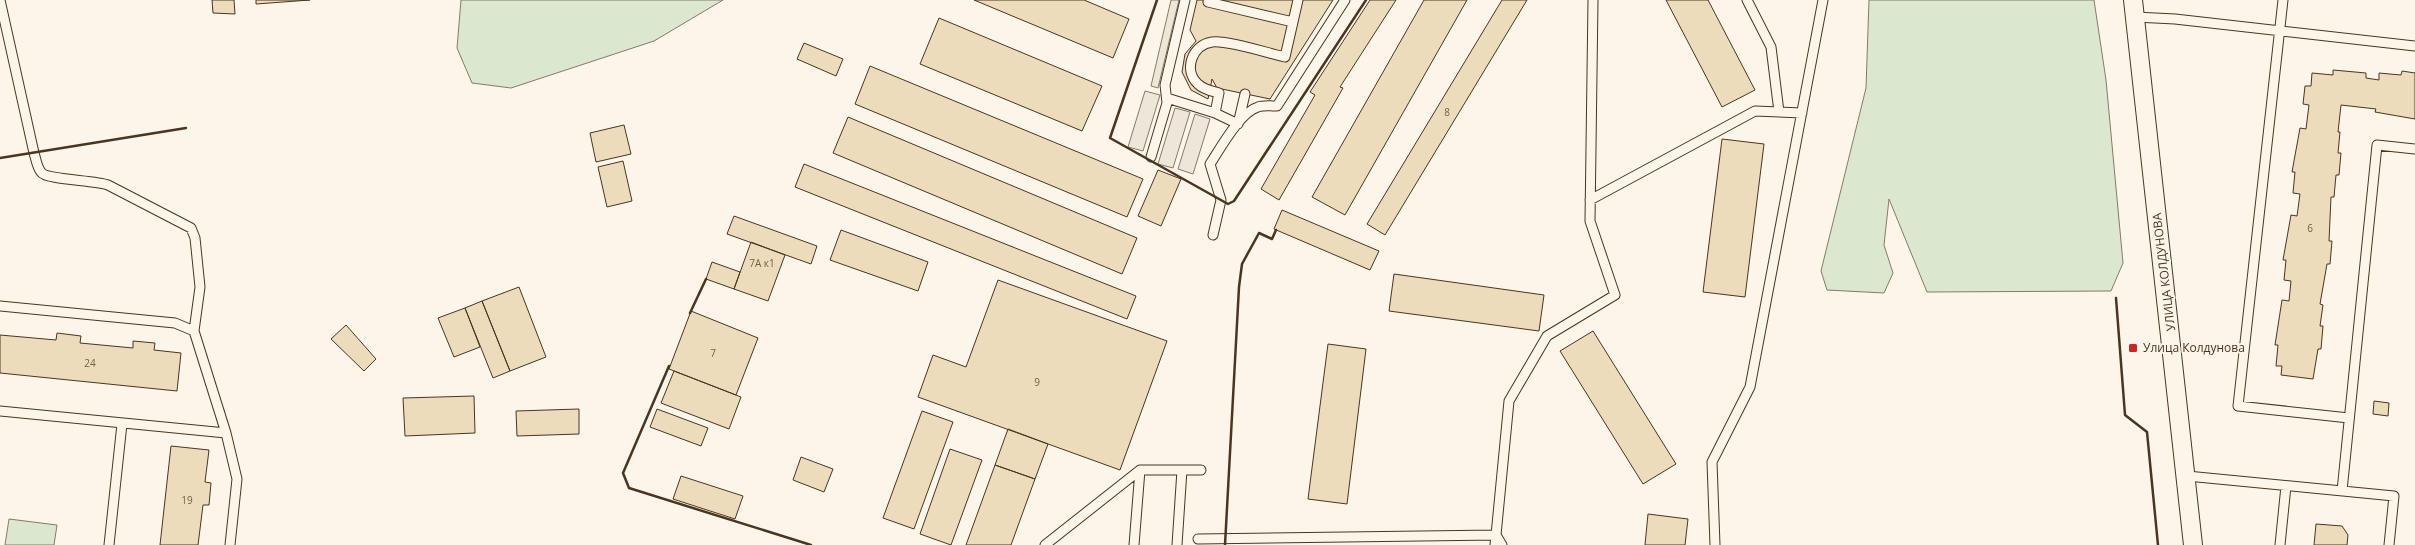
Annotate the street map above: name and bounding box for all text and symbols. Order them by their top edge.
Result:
house number: 8 [1444,105,1450,119]
street label: УЛИЦА КОЛДУНОВА [2148,212,2179,332]
house number: 6 [2307,221,2313,235]
house number: 7А к1 [749,256,775,270]
place label: Улица Колдунова [2143,339,2245,356]
marker: Улица Колдунова [2127,342,2139,354]
house number: 7 [710,346,716,360]
house number: 24 [84,356,96,370]
house number: 9 [1034,375,1040,389]
house number: 19 [181,493,193,507]

